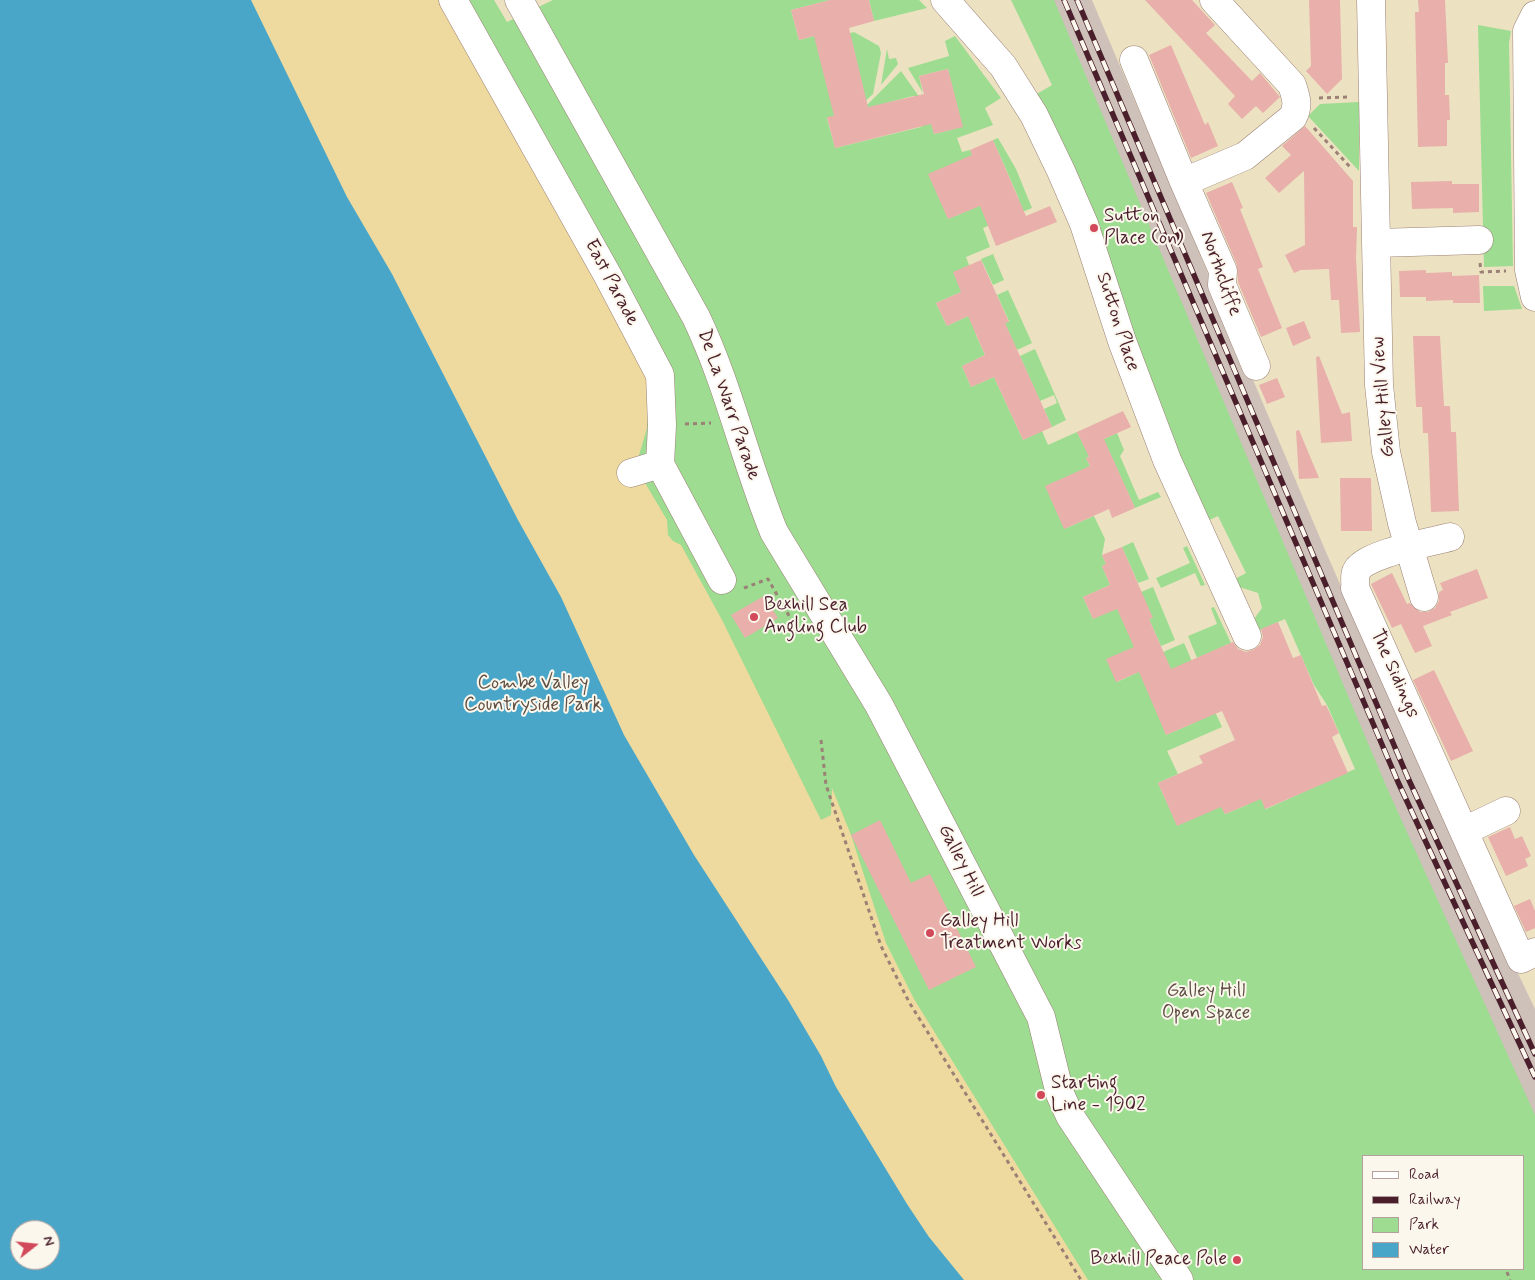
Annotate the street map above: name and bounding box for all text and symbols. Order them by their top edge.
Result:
place label: Sutton Place (on) [1104,206,1184,250]
marker: Sutton Place (on) [1088,222,1100,234]
street label: Northcliffe [1194,229,1246,319]
street label: East Parade [579,236,643,330]
street label: Sutton Place [1090,270,1144,374]
street label: De La Warr Parade [691,327,765,483]
street label: Galley Hill View [1367,336,1401,458]
place label: Bexhill Sea Angling Club [764,595,867,639]
marker: Bexhill Sea Angling Club [748,611,760,623]
street label: The Sidings [1364,626,1424,722]
park label: Combe Valley Countryside Park [464,673,602,717]
street label: Galley Hill [932,821,988,901]
place label: Galley Hill Treatment Works [940,911,1082,955]
marker: Galley Hill Treatment Works [924,927,936,939]
park label: Galley Hill Open Space [1162,981,1250,1025]
place label: Starting Line - 1902 [1051,1073,1146,1117]
marker: Starting Line - 1902 [1035,1089,1047,1101]
legend [1362,1155,1525,1270]
text: Road [1409,1165,1439,1185]
text: Railway [1409,1190,1461,1210]
text: Park [1409,1215,1439,1235]
north arrow [10,1220,60,1270]
text: N [39,1234,58,1248]
text: Water [1409,1240,1449,1260]
place label: Bexhill Peace Pole [1090,1249,1227,1271]
marker: Bexhill Peace Pole [1231,1254,1243,1266]

